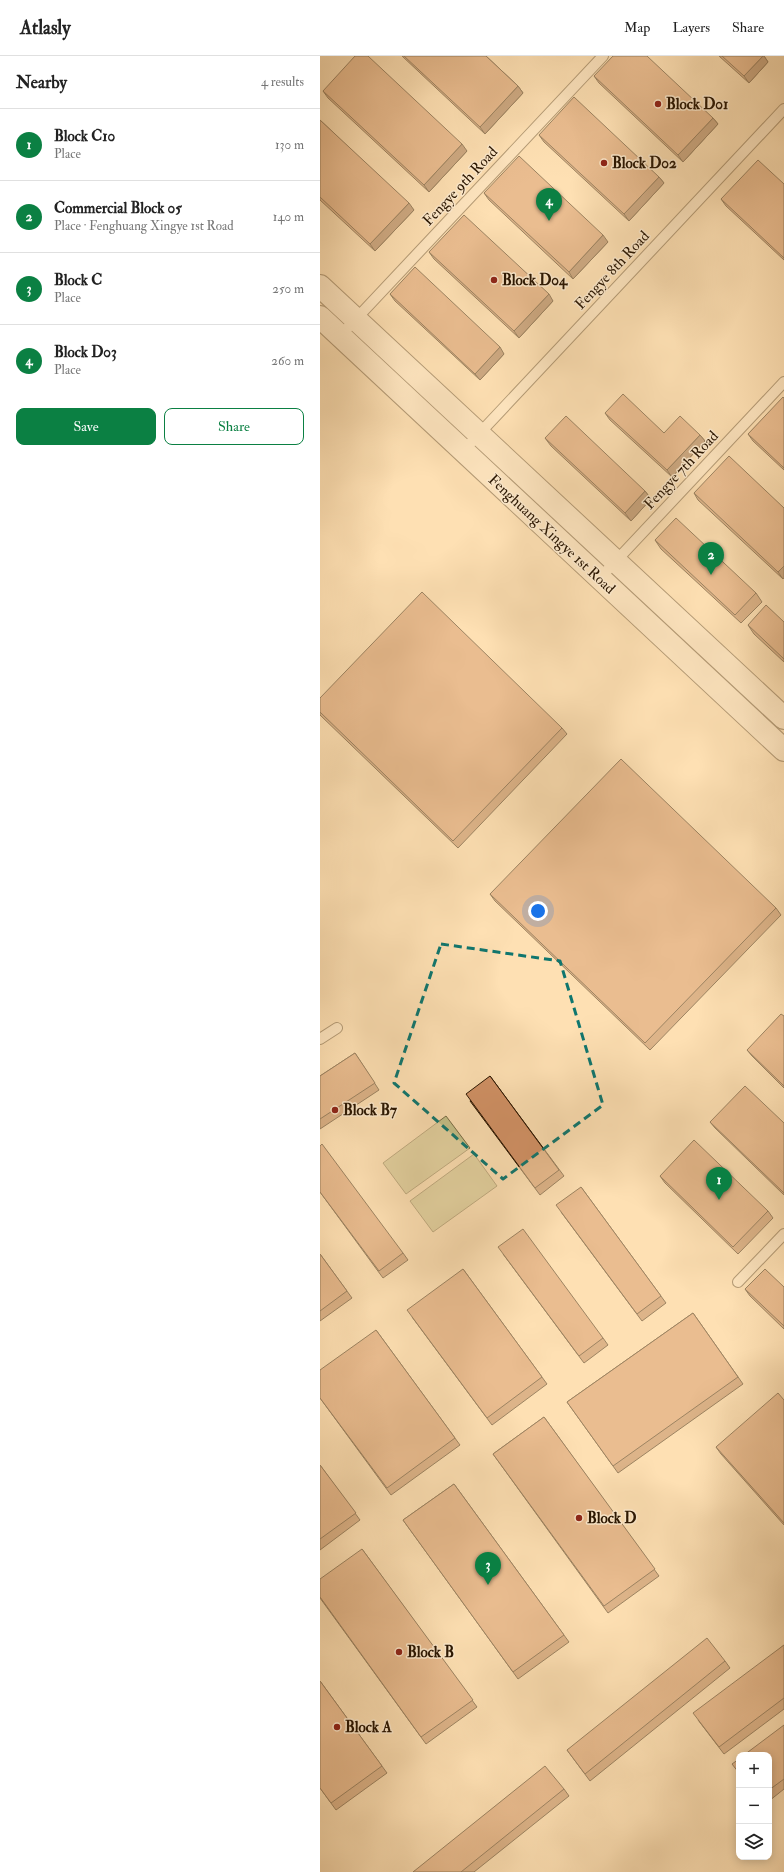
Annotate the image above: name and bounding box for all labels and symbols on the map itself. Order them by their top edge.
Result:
place label: Block D01 [666,95,728,114]
marker: Block D01 [653,99,663,109]
street label: Fengye 9th Road [419,142,502,230]
place label: Block D02 [612,154,677,173]
marker: Block D02 [599,158,609,168]
pin: 4 [536,188,562,221]
street label: Fengye 8th Road [571,227,654,314]
place label: Block D04 [502,271,568,290]
marker: Block D04 [489,275,499,285]
street label: Fengye 7th Road [640,427,723,514]
street label: Fenghuang Xingye 1st Road [484,470,620,599]
pin: 2 [698,542,724,575]
your location [528,901,548,921]
place label: Block B7 [343,1101,397,1120]
marker: Block B7 [330,1105,340,1115]
pin: 1 [706,1167,732,1200]
place label: Block D [587,1509,636,1528]
marker: Block D [574,1513,584,1523]
pin: 3 [475,1552,501,1585]
place label: Block B [407,1643,454,1662]
marker: Block B [394,1647,404,1657]
place label: Block A [345,1718,392,1737]
marker: Block A [332,1722,342,1732]

